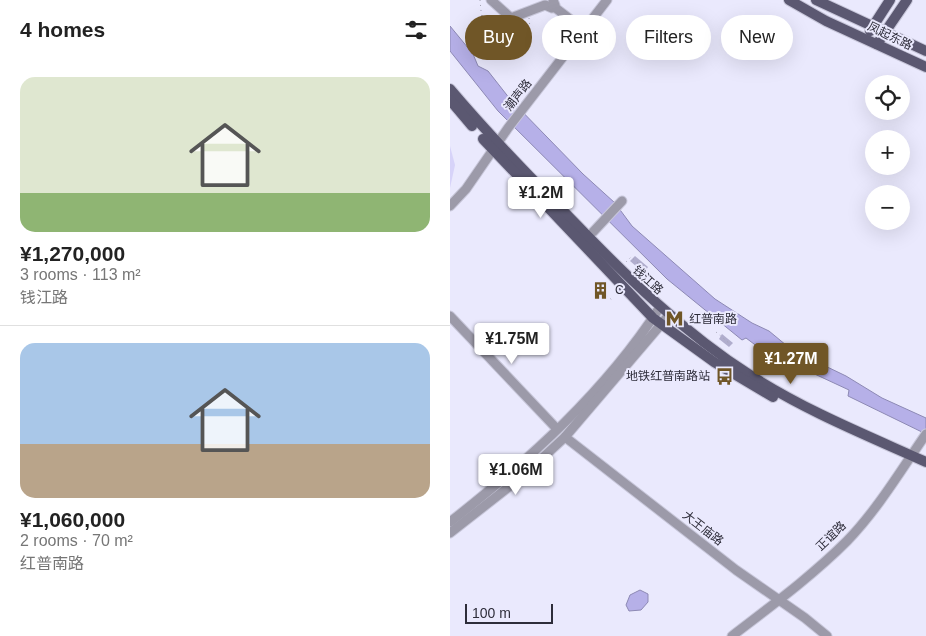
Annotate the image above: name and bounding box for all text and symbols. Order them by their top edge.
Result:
chip: Buy [465,15,532,60]
chip: Rent [542,15,616,60]
chip: Filters [626,15,711,60]
chip: New [721,15,793,60]
icon: filters [402,16,430,44]
text: 4 homes [20,18,105,41]
street label: 凤起东路 [865,19,915,53]
map controls [865,75,910,230]
button: locate [865,75,910,120]
street label: 潮声路 [501,77,535,113]
icon: home [180,110,270,200]
button: + [865,130,910,175]
pin: ¥1.2M [506,176,576,219]
text: ¥1.2M [519,184,563,201]
button: − [865,185,910,230]
text: ¥1,270,000 [20,242,125,265]
street label: 钱江路 [630,263,666,297]
text: 3 rooms · 113 m² [20,266,141,283]
building icon: C [591,280,611,300]
place label: C [615,283,624,297]
text: 钱江路 [20,289,68,306]
metro station icon: 红普南路 [665,309,685,329]
place label: 红普南路 [689,312,737,326]
pin: ¥1.75M [471,322,553,365]
text: ¥1.75M [485,330,539,347]
pin: ¥1.27M [750,342,832,385]
text: ¥1.27M [764,350,818,367]
bus stop icon: 地铁红普南路站 [714,366,734,386]
place label: 地铁红普南路站 [626,369,710,383]
icon: home [180,375,270,465]
pin: ¥1.06M [475,454,557,496]
text: ¥1.06M [489,461,543,478]
text: ¥1,060,000 [20,508,125,531]
street label: 大王庙路 [680,508,726,548]
street label: 正谊路 [813,518,849,554]
text: 2 rooms · 70 m² [20,532,133,549]
text: 红普南路 [20,555,84,572]
scale bar [465,601,552,624]
text: 100 m [472,605,511,621]

